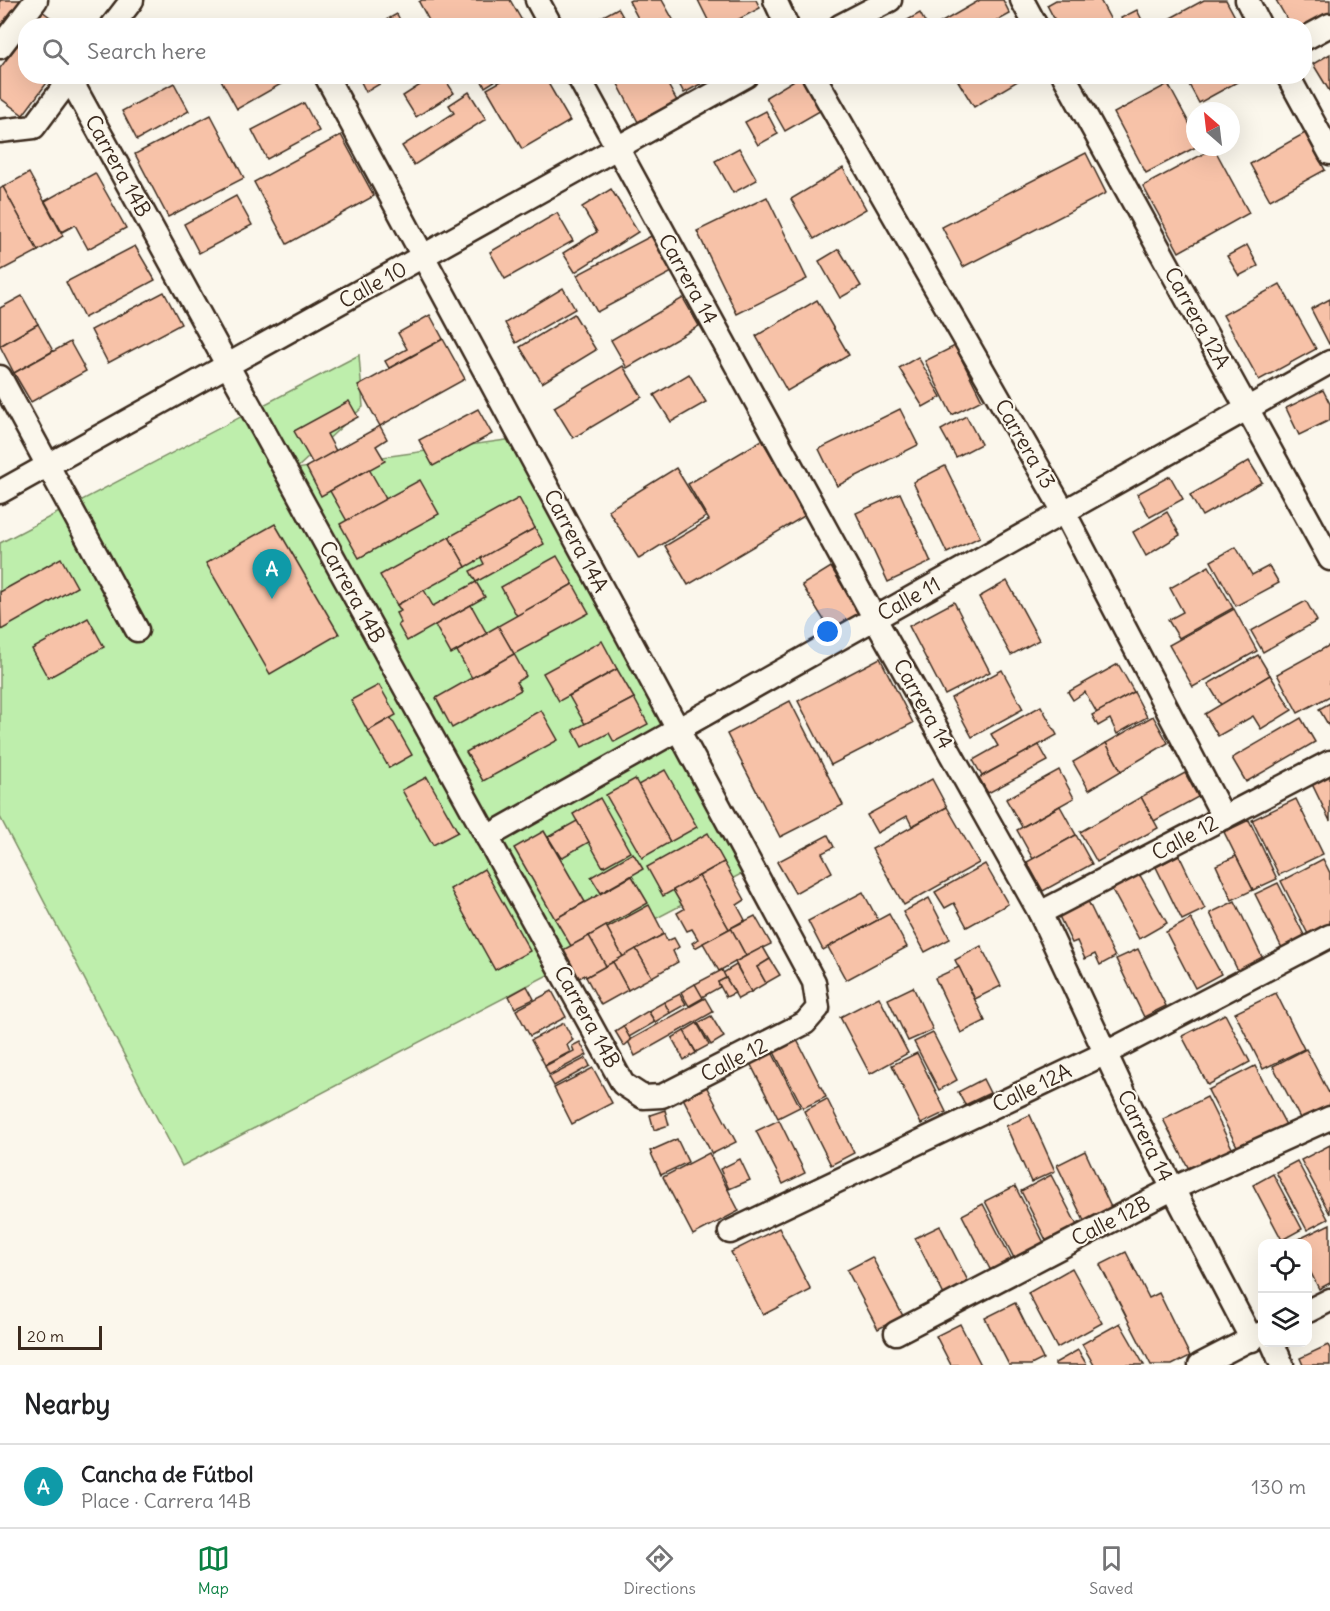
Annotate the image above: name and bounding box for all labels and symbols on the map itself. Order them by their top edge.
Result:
north arrow [1186,102,1240,156]
street label: Carrera 14B [79,110,158,222]
street label: Carrera 14 [653,229,724,329]
street label: Calle 10 [334,255,411,314]
street label: Carrera 12A [1158,262,1236,373]
street label: Carrera 13 [989,394,1062,493]
street label: Carrera 14A [538,485,615,597]
street label: Carrera 14B [313,536,392,648]
pin: A [252,550,292,599]
street label: Calle 11 [872,570,945,627]
your location [813,617,842,646]
street label: Carrera 14 [888,654,959,754]
street label: Calle 12 [1147,809,1223,866]
street label: Carrera 14B [548,961,627,1073]
street label: Calle 12 [696,1031,772,1088]
street label: Calle 12A [988,1057,1076,1118]
street label: Carrera 14 [1112,1085,1179,1186]
street label: Calle 12B [1067,1189,1155,1252]
scale bar [18,1323,102,1350]

